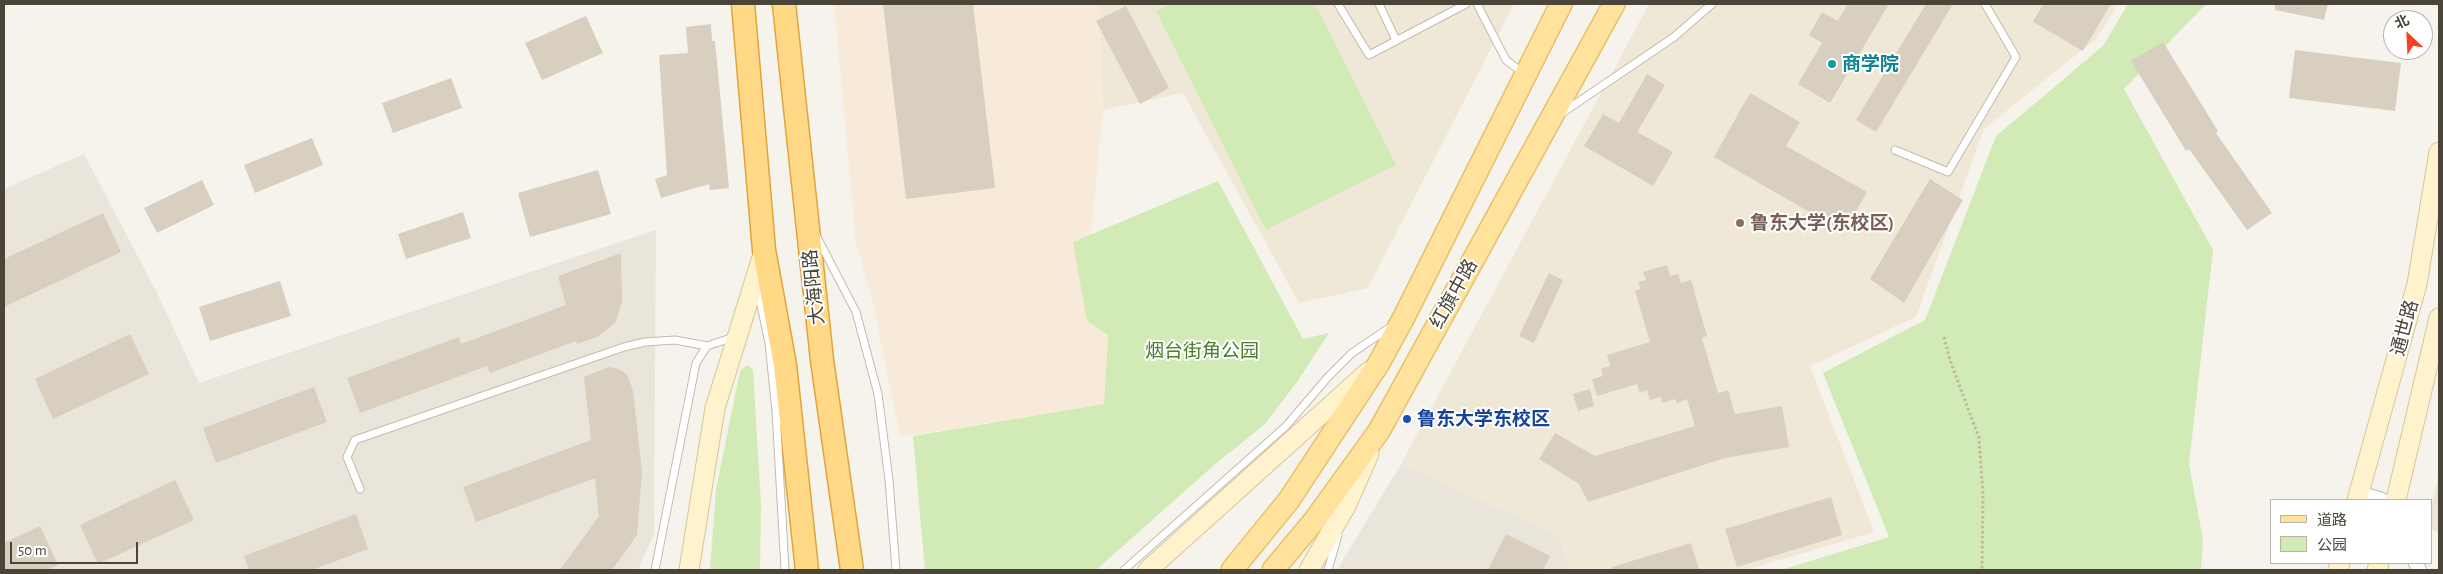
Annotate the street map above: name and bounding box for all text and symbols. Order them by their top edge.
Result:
north arrow [2383,10,2433,60]
text: 北 [2393,13,2411,32]
place label: 商学院 [1842,53,1899,75]
marker: 商学院 [1826,58,1838,70]
place label: 鲁东大学(东校区) [1750,212,1894,234]
marker: 鲁东大学(东校区) [1734,217,1746,229]
street label: 大海阳路 [799,248,829,326]
street label: 红旗中路 [1426,255,1482,333]
street label: 通世路 [2387,298,2423,358]
park label: 烟台街角公园 [1145,340,1259,362]
place label: 鲁东大学东校区 [1417,408,1550,430]
marker: 鲁东大学东校区 [1401,413,1413,425]
legend [2270,499,2433,564]
text: 道路 [2317,513,2347,528]
scale bar [12,532,140,564]
text: 公园 [2317,538,2347,553]
text: 50 m [18,543,47,558]

